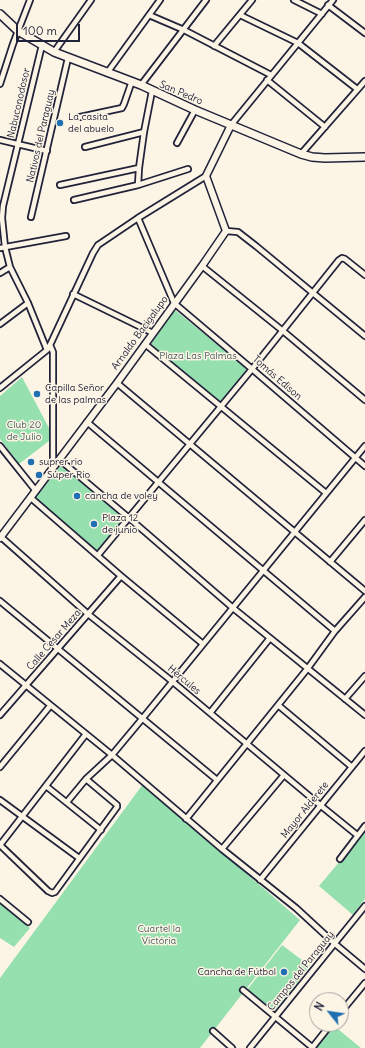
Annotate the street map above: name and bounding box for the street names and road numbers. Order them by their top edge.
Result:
street label: Nabuconodosor [5,67,33,139]
street label: San Pedro [158,78,204,108]
street label: Nativos del Paraguay [24,88,58,184]
street label: Arnaldo Bacigalupo [109,294,171,372]
street label: Tomás Edison [250,353,304,403]
street label: Calle Cesar Meza [24,607,84,673]
street label: Hércules [165,663,203,697]
street label: Mayor Alderete [279,779,331,841]
street label: Campos del Paraguay [265,929,337,1013]

